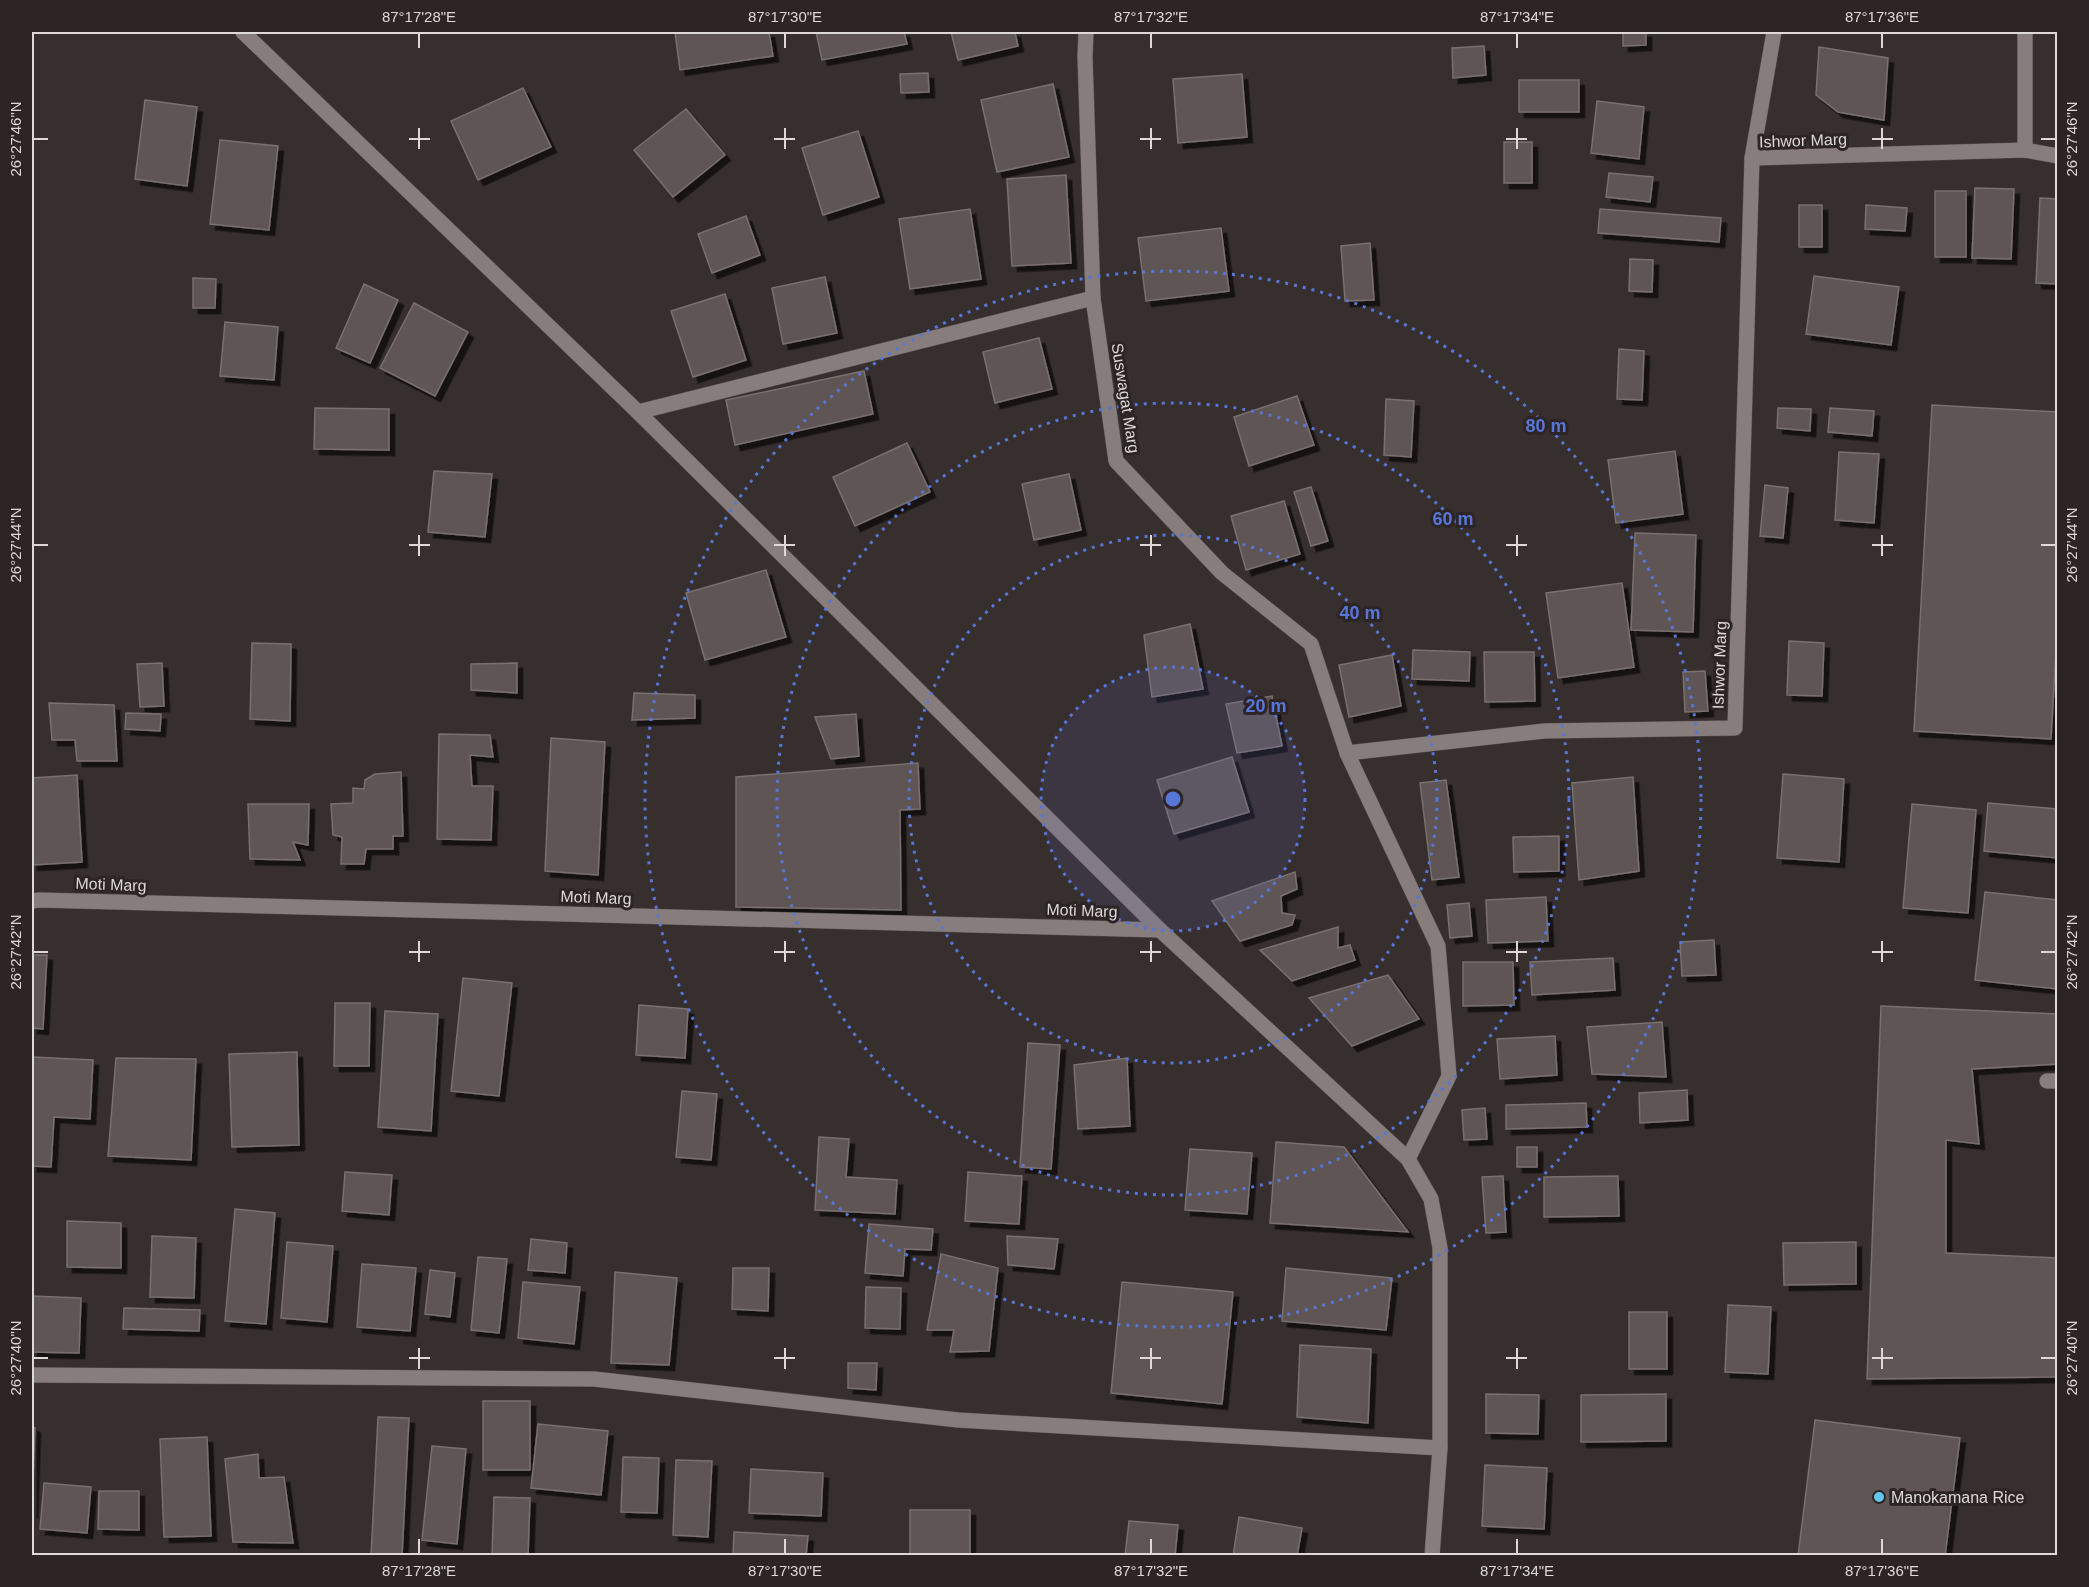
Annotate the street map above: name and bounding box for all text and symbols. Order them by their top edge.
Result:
text: 87°17'28"E [382,8,456,25]
text: 87°17'30"E [748,8,822,25]
text: 87°17'32"E [1114,8,1188,25]
text: 87°17'34"E [1480,8,1554,25]
text: 87°17'36"E [1845,8,1919,25]
text: 26°27'46"N [7,101,24,177]
text: 26°27'46"N [2063,101,2080,177]
street label: Ishwor Marg [1759,130,1847,151]
street label: Suswagat Marg [1108,342,1143,454]
text: 80 m [1525,416,1567,436]
text: 26°27'44"N [7,507,24,583]
text: 26°27'44"N [2063,507,2080,583]
text: 60 m [1432,509,1474,529]
text: 40 m [1339,603,1381,623]
street label: Ishwor Marg [1709,621,1730,709]
text: 20 m [1245,696,1287,716]
centre of rings [1163,789,1183,809]
street label: Moti Marg [75,875,147,894]
street label: Moti Marg [560,888,632,907]
street label: Moti Marg [1046,901,1118,920]
text: 26°27'42"N [7,914,24,990]
text: 26°27'42"N [2063,914,2080,990]
text: 26°27'40"N [7,1320,24,1396]
text: 26°27'40"N [2063,1320,2080,1396]
place label: Manokamana Rice [1891,1489,2025,1506]
marker: Manokamana Rice [1872,1490,1886,1504]
text: 87°17'28"E [382,1562,456,1579]
text: 87°17'30"E [748,1562,822,1579]
text: 87°17'32"E [1114,1562,1188,1579]
text: 87°17'34"E [1480,1562,1554,1579]
text: 87°17'36"E [1845,1562,1919,1579]

